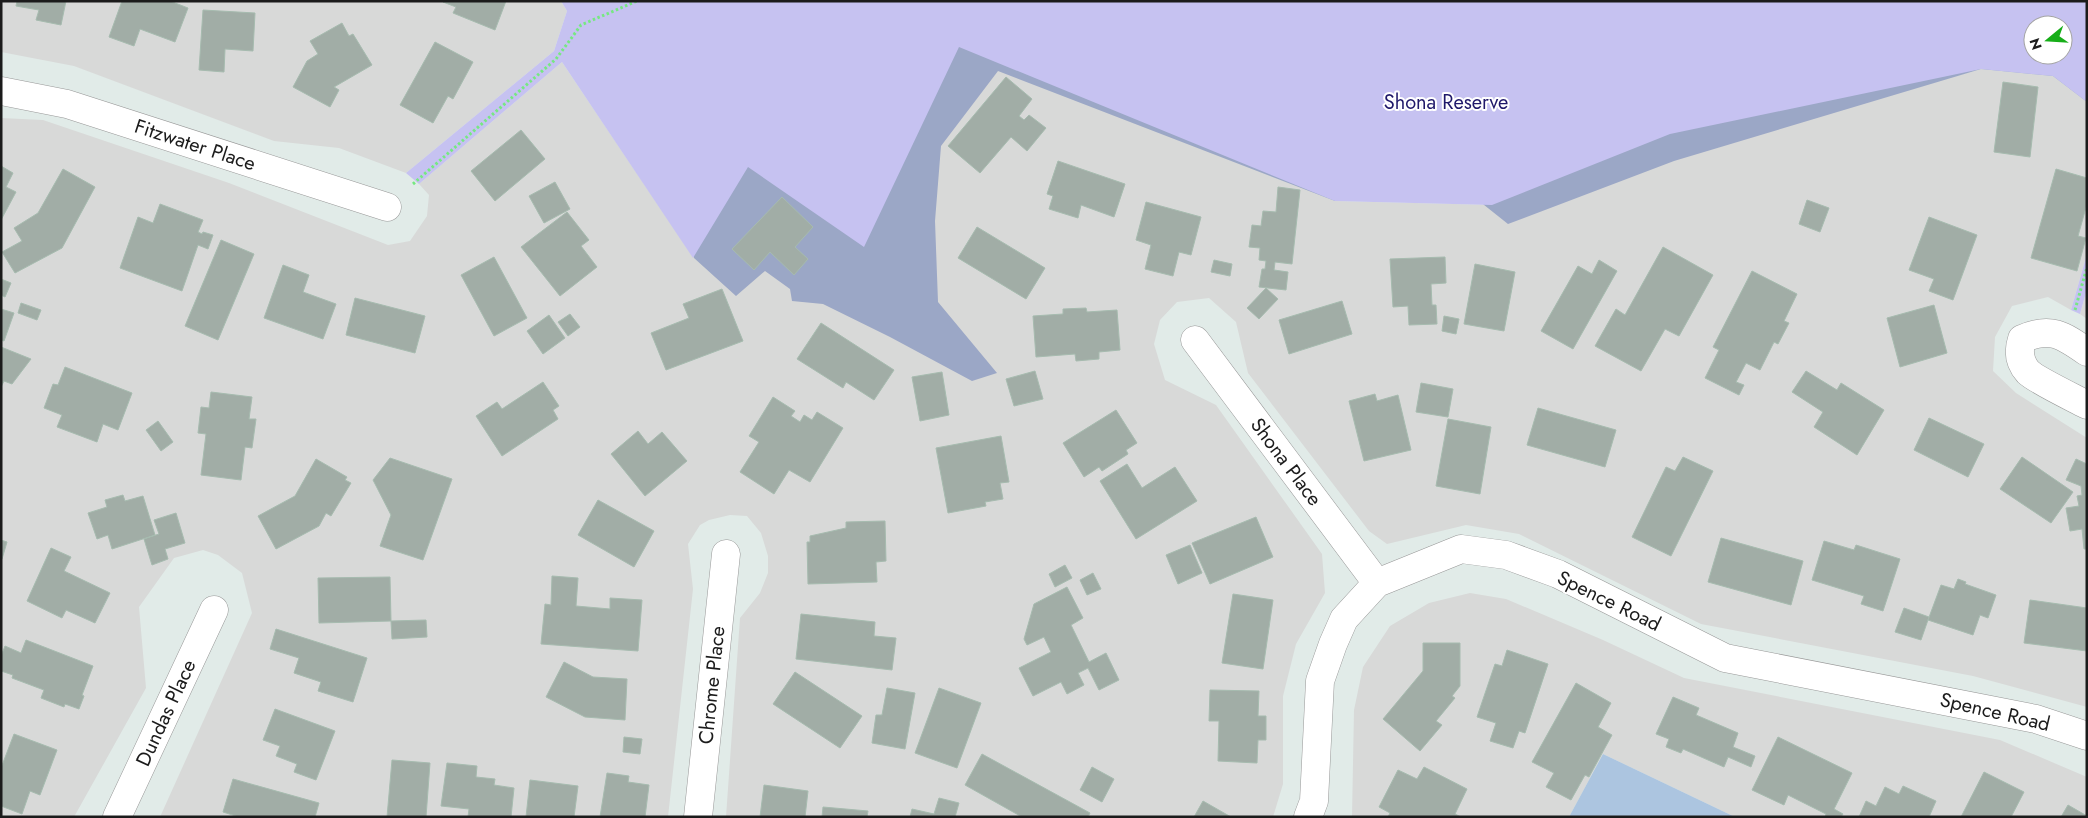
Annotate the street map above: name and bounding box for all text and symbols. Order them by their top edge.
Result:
north arrow [2023,15,2073,65]
text: N [2024,36,2047,52]
park label: Shona Reserve [1384,88,1508,117]
street label: Fitzwater Place [131,112,259,178]
street label: Shona Place [1243,412,1329,512]
street label: Spence Road [1552,563,1666,639]
street label: Chrome Place [691,624,733,746]
street label: Dundas Place [129,655,203,771]
street label: Spence Road [1937,685,2053,739]

